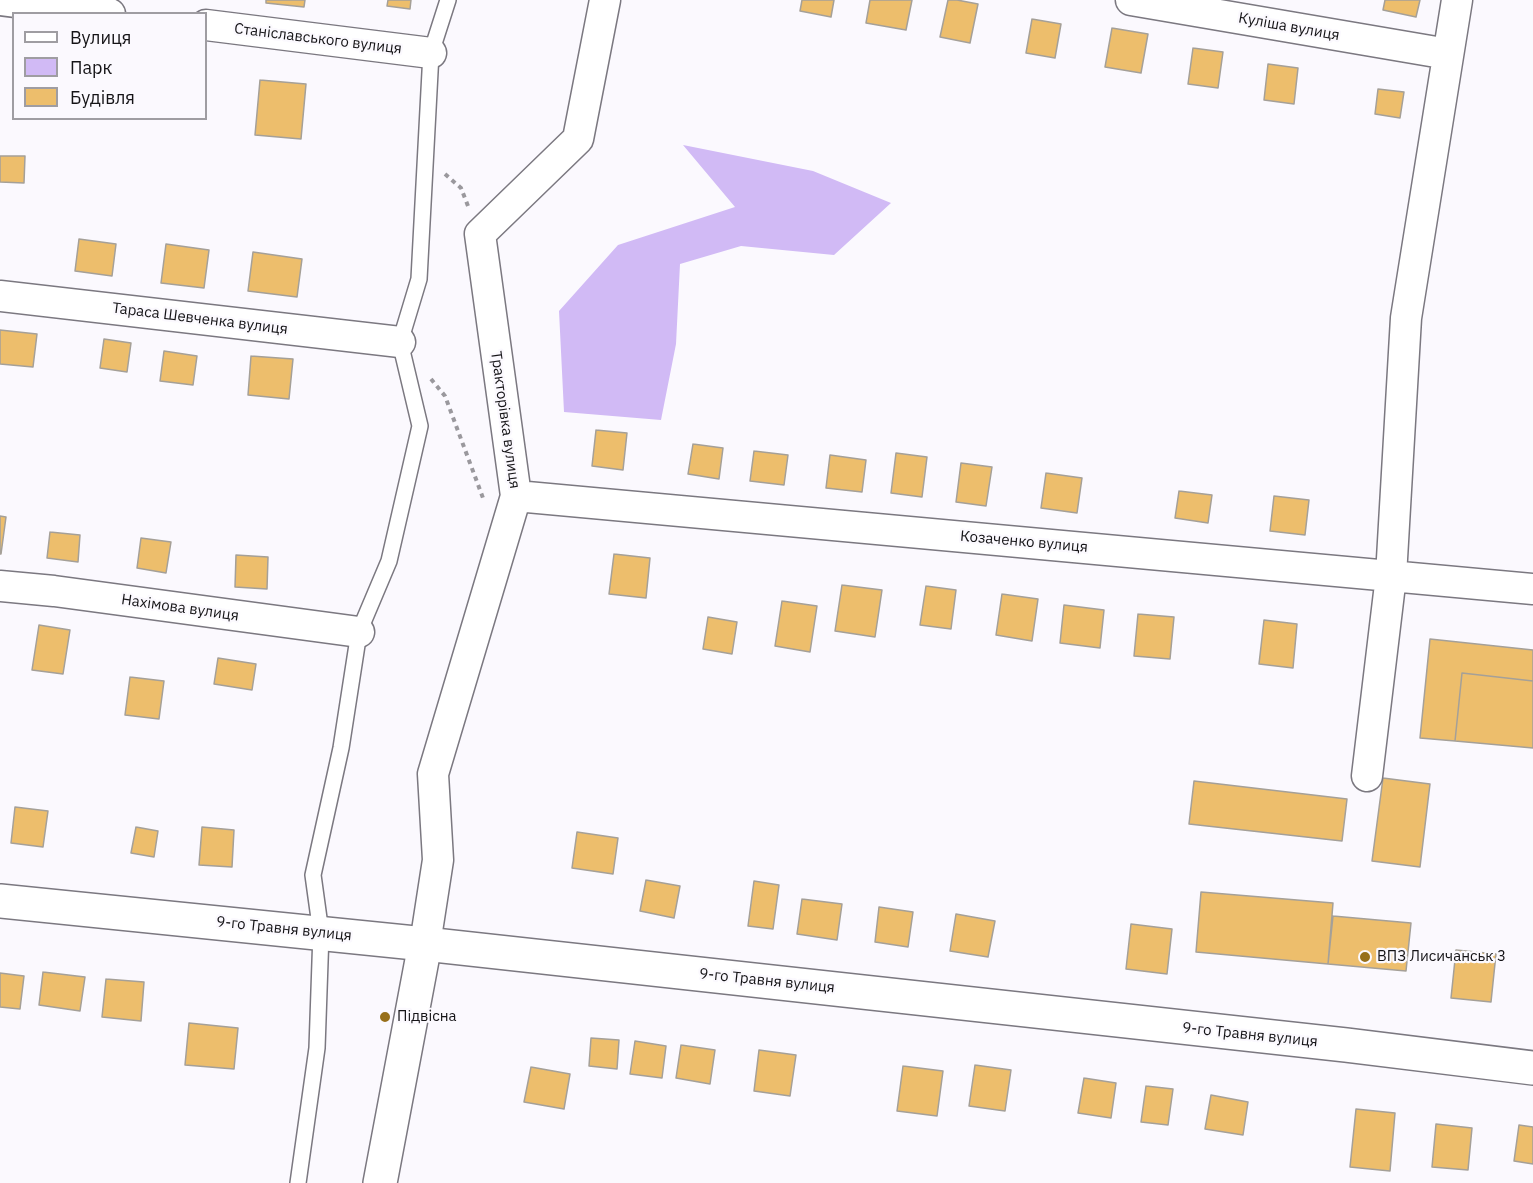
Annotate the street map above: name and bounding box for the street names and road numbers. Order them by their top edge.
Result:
street label: Куліша вулиця [1237,9,1341,45]
street label: Станіславського вулиця [233,20,403,58]
street label: Тараса Шевченка вулиця [111,299,289,339]
street label: Тракторівка вулиця [486,350,524,490]
street label: Козаченко вулиця [959,527,1089,557]
street label: Нахімова вулиця [120,591,240,625]
street label: 9-го Травня вулиця [215,913,353,945]
street label: 9-го Травня вулиця [698,965,836,997]
street label: 9-го Травня вулиця [1181,1019,1319,1051]

